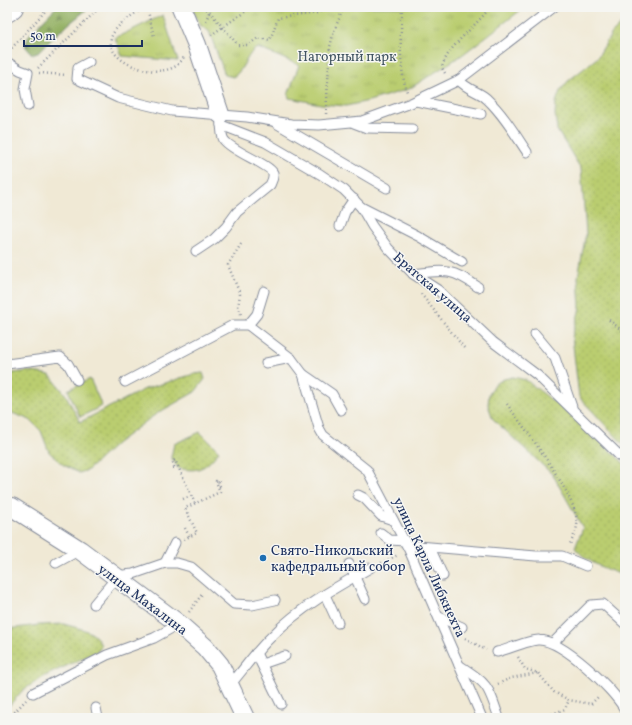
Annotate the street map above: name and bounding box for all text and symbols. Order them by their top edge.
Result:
scale bar [24,22,142,48]
text: 50 m [30,29,56,45]
park label: Нагорный парк [298,48,397,67]
street label: Братская улица [388,248,476,328]
street label: улица Карла Либкнехта [388,494,470,641]
place label: Свято-Никольский кафедральный собор [271,542,406,577]
marker: Свято-Никольский кафедральный собор [258,553,268,563]
street label: улица Махалина [93,560,191,640]

